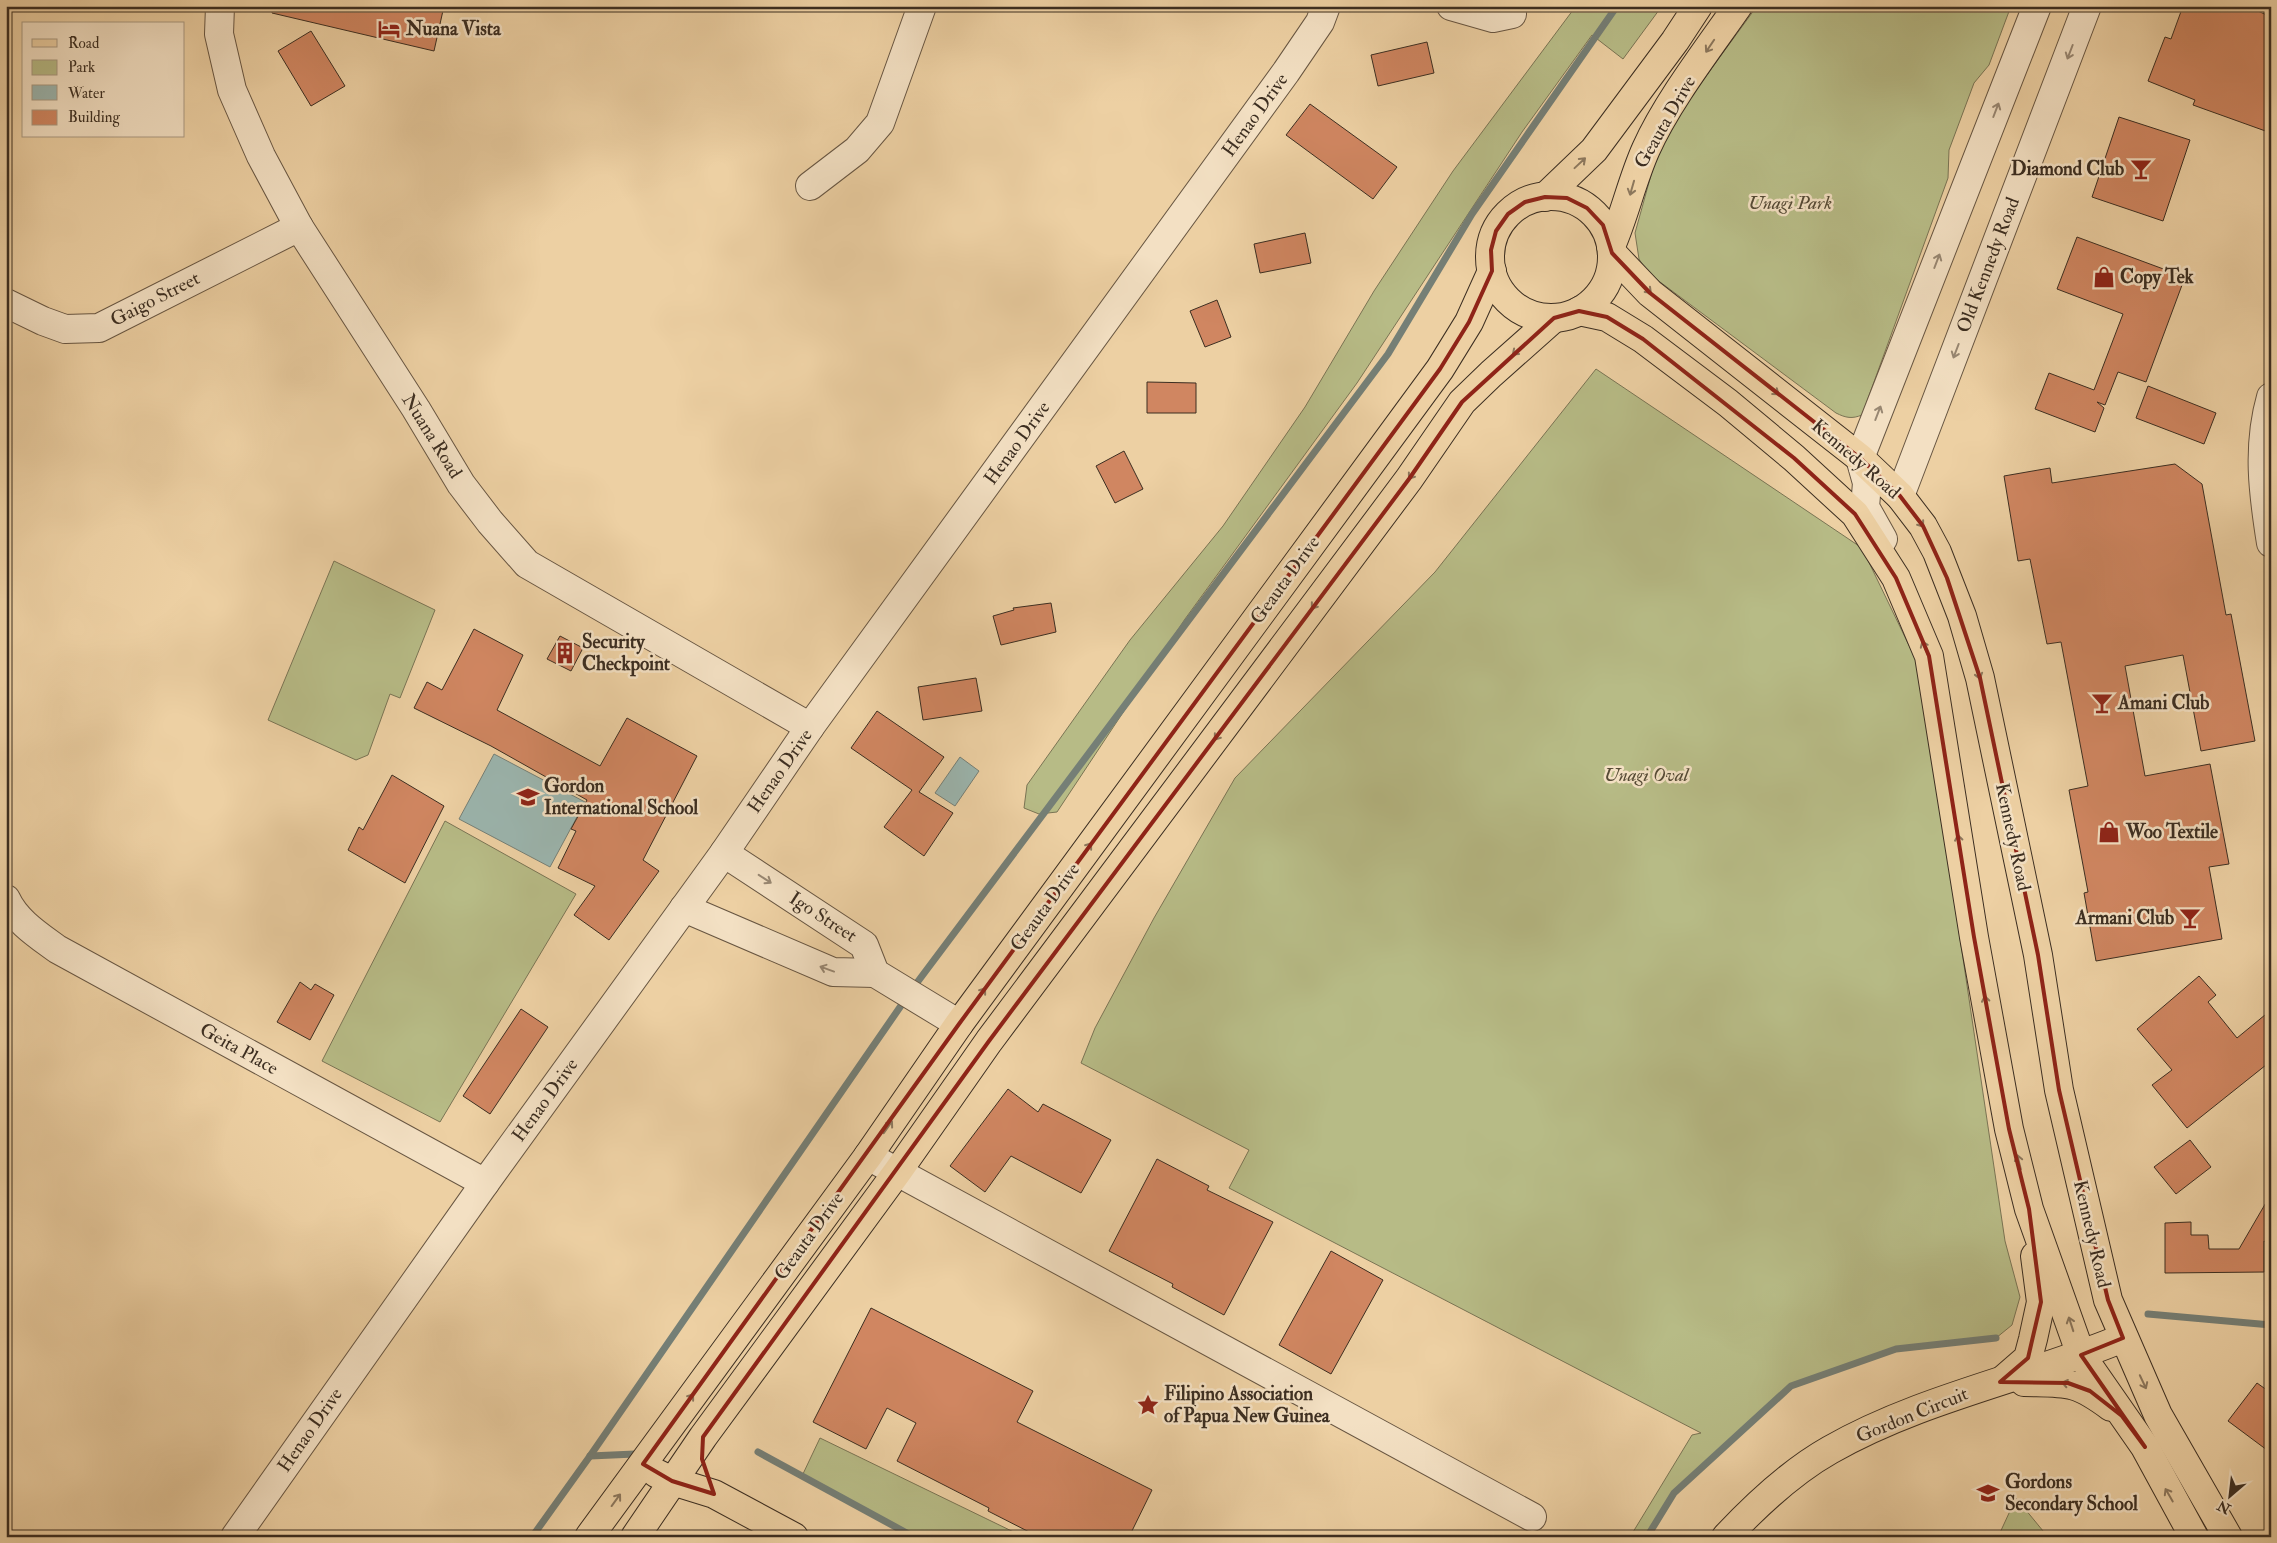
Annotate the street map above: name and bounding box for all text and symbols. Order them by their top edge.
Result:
hotel icon: Nuana Vista [376,16,402,42]
place label: Nuana Vista [405,17,502,41]
legend [22,22,185,138]
text: Road [68,34,100,53]
one-way arrow [1705,39,1715,53]
one-way arrow [2065,44,2074,59]
text: Park [68,58,95,77]
street label: Henao Drive [1217,68,1293,162]
street label: Geauta Drive [1629,71,1701,173]
text: Water [67,84,105,103]
one-way arrow [1992,103,2001,118]
text: Building [68,108,120,127]
bar icon: Diamond Club [2128,156,2154,182]
one-way arrow [1574,157,1586,169]
place label: Diamond Club [2011,157,2125,181]
one-way arrow [1627,179,1636,195]
park label: Unagi Park [1748,191,1832,215]
street label: Old Kennedy Road [1951,193,2025,336]
one-way arrow [1933,254,1942,270]
shop icon: Copy Tek [2091,264,2117,290]
place label: Copy Tek [2120,265,2195,290]
street label: Gaigo Street [106,266,204,332]
one-way arrow [1640,282,1652,294]
one-way arrow [1950,343,1959,358]
one-way arrow [1511,344,1524,356]
one-way arrow [1766,384,1779,395]
street label: Nuana Road [397,389,468,483]
street label: Henao Drive [979,396,1055,490]
one-way arrow [1874,406,1883,421]
street label: Kennedy Road [1807,414,1906,505]
one-way arrow [1408,466,1418,480]
one-way arrow [1914,514,1924,528]
street label: Geauta Drive [1245,531,1325,629]
one-way arrow [1311,596,1321,610]
place label: Security Checkpoint [582,630,671,677]
building icon: Security Checkpoint [552,640,578,666]
one-way arrow [1920,641,1930,656]
one-way arrow [1974,664,1984,680]
bar icon: Amani Club [2089,690,2115,716]
place label: Amani Club [2117,691,2210,715]
street label: Henao Drive [742,724,818,818]
one-way arrow [1214,727,1224,741]
park label: Unagi Oval [1604,763,1690,787]
place label: Gordon International School [544,774,698,820]
street label: Kennedy Road [1990,781,2036,894]
school or university icon: Gordon International School [515,784,541,810]
shop icon: Woo Textile [2096,819,2122,845]
place label: Woo Textile [2125,820,2218,844]
one-way arrow [1954,835,1964,851]
one-way arrow [1082,843,1093,856]
street label: Geauta Drive [1005,858,1085,956]
one-way arrow [757,875,771,885]
street label: Igo Street [785,886,861,948]
bar icon: Armani Club [2177,905,2203,931]
place label: Armani Club [2075,906,2175,930]
one-way arrow [820,964,835,973]
one-way arrow [976,987,986,1001]
one-way arrow [1981,995,1991,1011]
street label: Geita Place [195,1018,283,1080]
street label: Henao Drive [507,1053,583,1147]
one-way arrow [883,1120,893,1134]
one-way arrow [2013,1154,2023,1170]
street label: Kennedy Road [2068,1178,2116,1291]
street label: Geauta Drive [769,1187,849,1285]
one-way arrow [2066,1317,2076,1333]
one-way arrow [2139,1374,2149,1389]
one-way arrow [2061,1379,2077,1389]
place label: Filipino Association of Papua New Guinea [1164,1382,1331,1429]
street label: Gordon Circuit [1852,1382,1972,1448]
street label: Henao Drive [272,1383,348,1477]
place icon: Filipino Association of Papua New Guinea [1135,1392,1161,1418]
one-way arrow [684,1393,694,1407]
place label: Gordons Secondary School [2005,1470,2138,1517]
north arrow [2204,1470,2254,1520]
school or university icon: Gordons Secondary School [1975,1480,2001,1506]
one-way arrow [2164,1488,2174,1502]
one-way arrow [611,1493,621,1507]
text: N [2214,1496,2235,1518]

